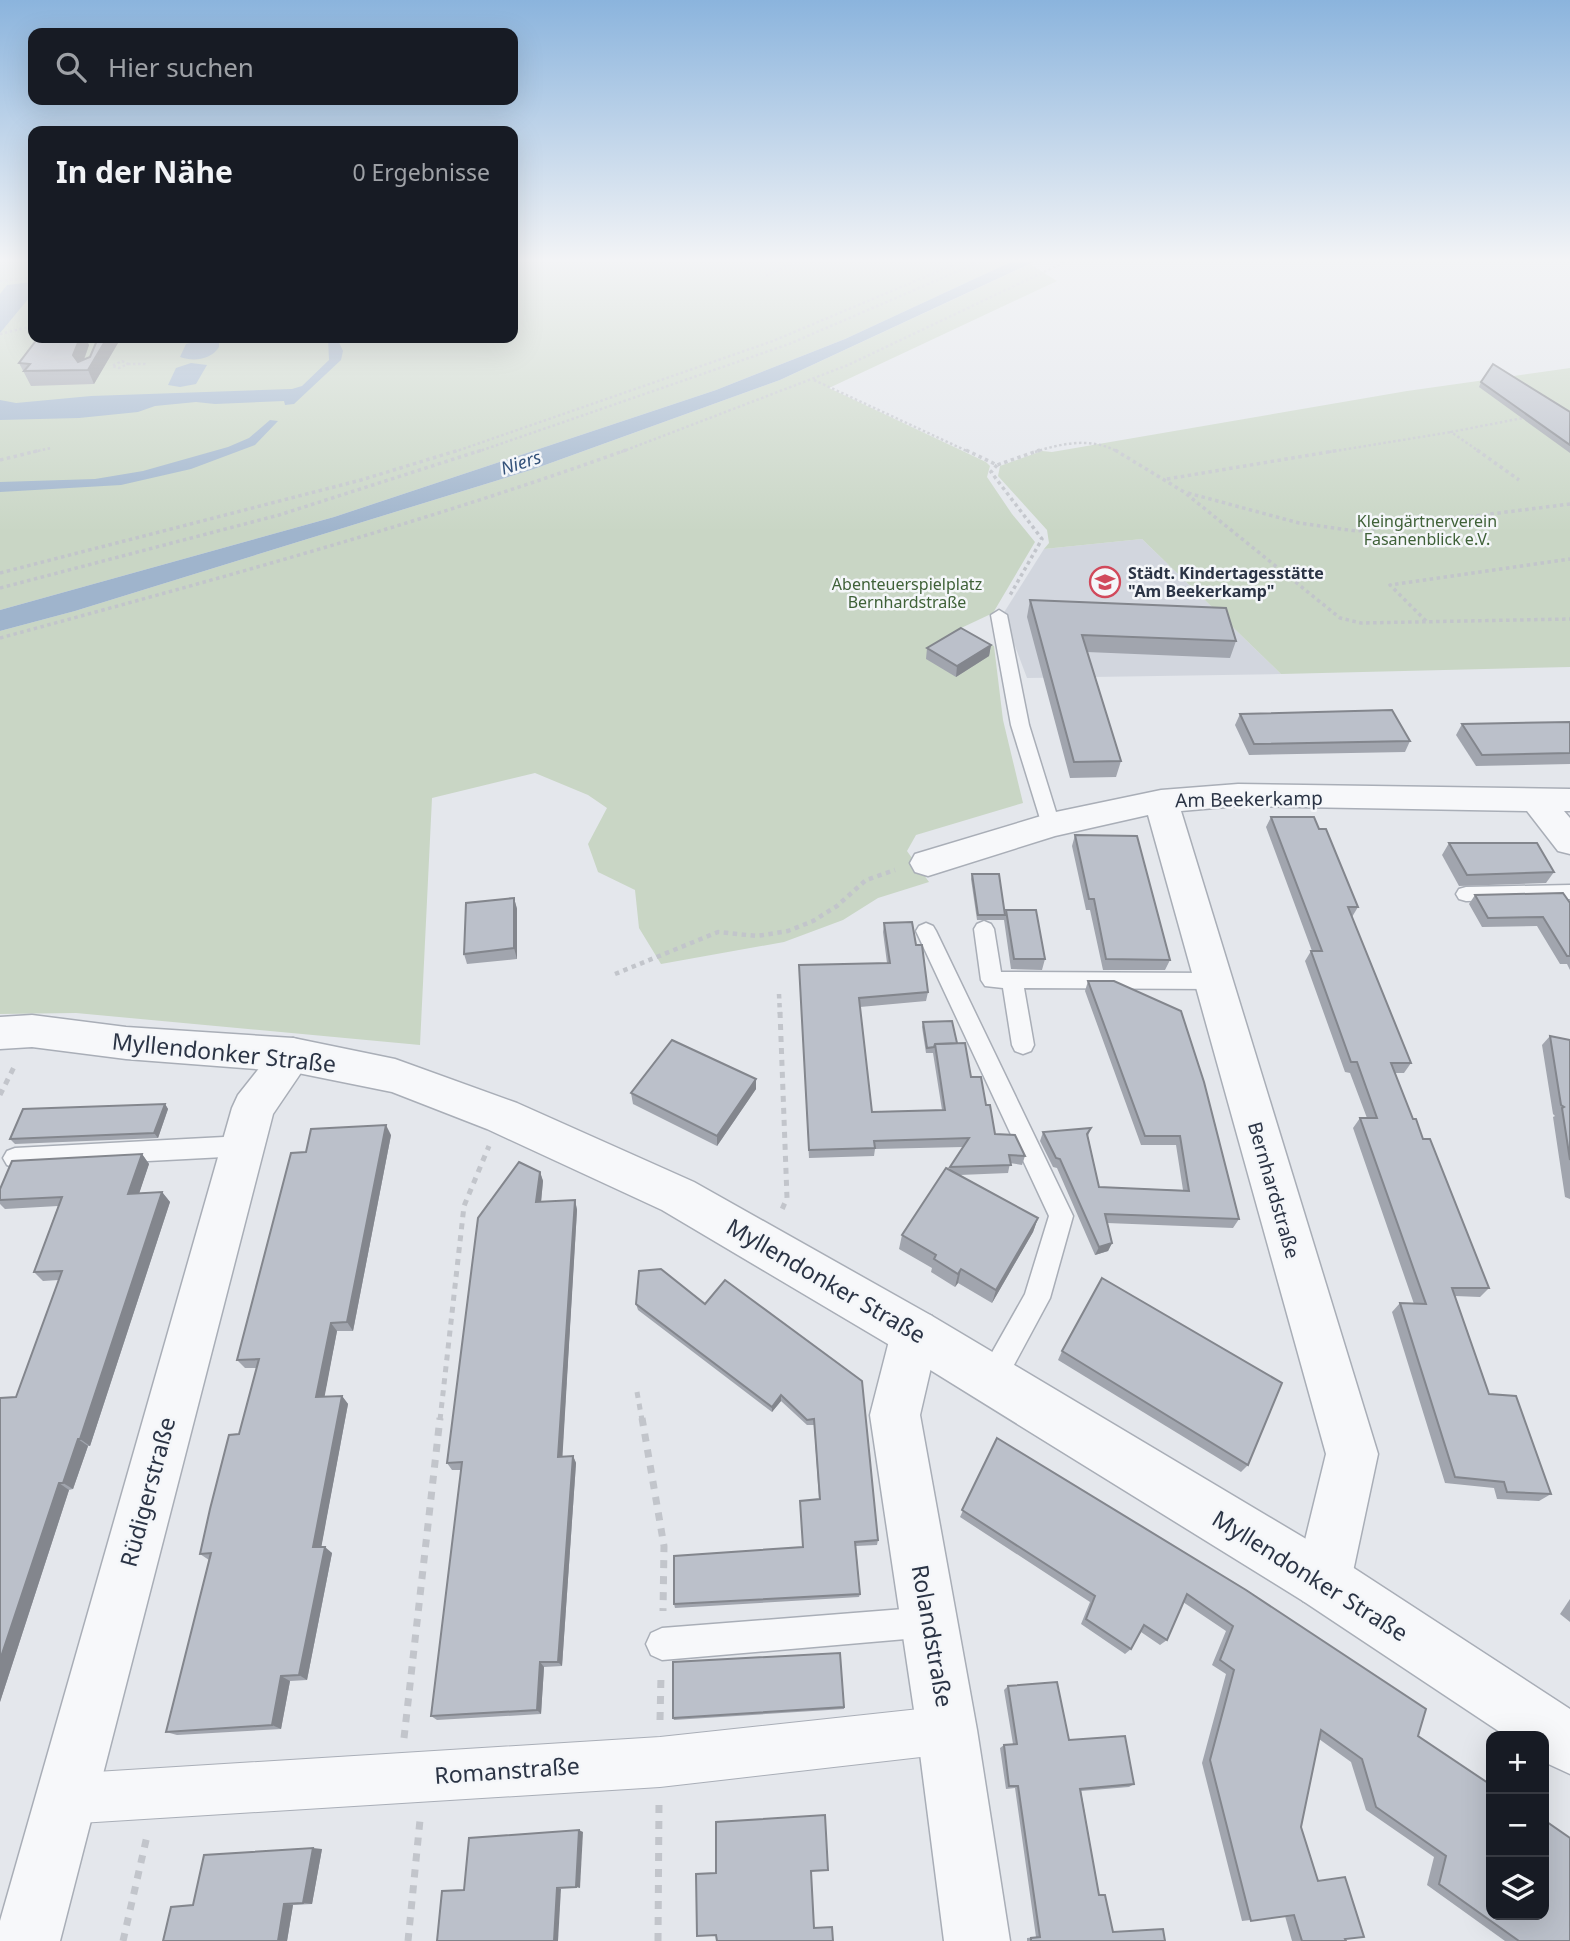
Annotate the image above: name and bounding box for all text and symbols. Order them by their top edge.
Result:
search box [28,28,518,105]
icon: search [52,48,90,86]
text: Hier suchen [108,49,254,85]
text: In der Nähe [56,151,233,192]
text: 0 Ergebnisse [352,156,490,188]
water label: Niers [497,444,544,480]
park label: Kleingärtnerverein Fasanenblick e.V. [1357,510,1497,550]
place label: Städt. Kindertagesstätte "Am Beekerkamp" [1128,562,1324,602]
school or university icon: Städt. Kindertagesstätte "Am Beekerkamp" [1088,565,1122,599]
park label: Abenteuerspielplatz Bernhardstraße [832,573,982,613]
street label: Am Beekerkamp [1175,785,1323,813]
street label: Myllendonker Straße [111,1024,338,1080]
street label: Bernhardstraße [1242,1119,1306,1261]
street label: Myllendonker Straße [721,1210,932,1350]
street label: Rüdigerstraße [112,1413,182,1570]
street label: Myllendonker Straße [1207,1502,1414,1648]
street label: Rolandstraße [905,1562,961,1710]
map controls [1486,1731,1549,1920]
button: + [1486,1731,1549,1794]
street label: Romanstraße [433,1749,581,1791]
button: − [1486,1794,1549,1857]
button: layers [1486,1857,1549,1920]

